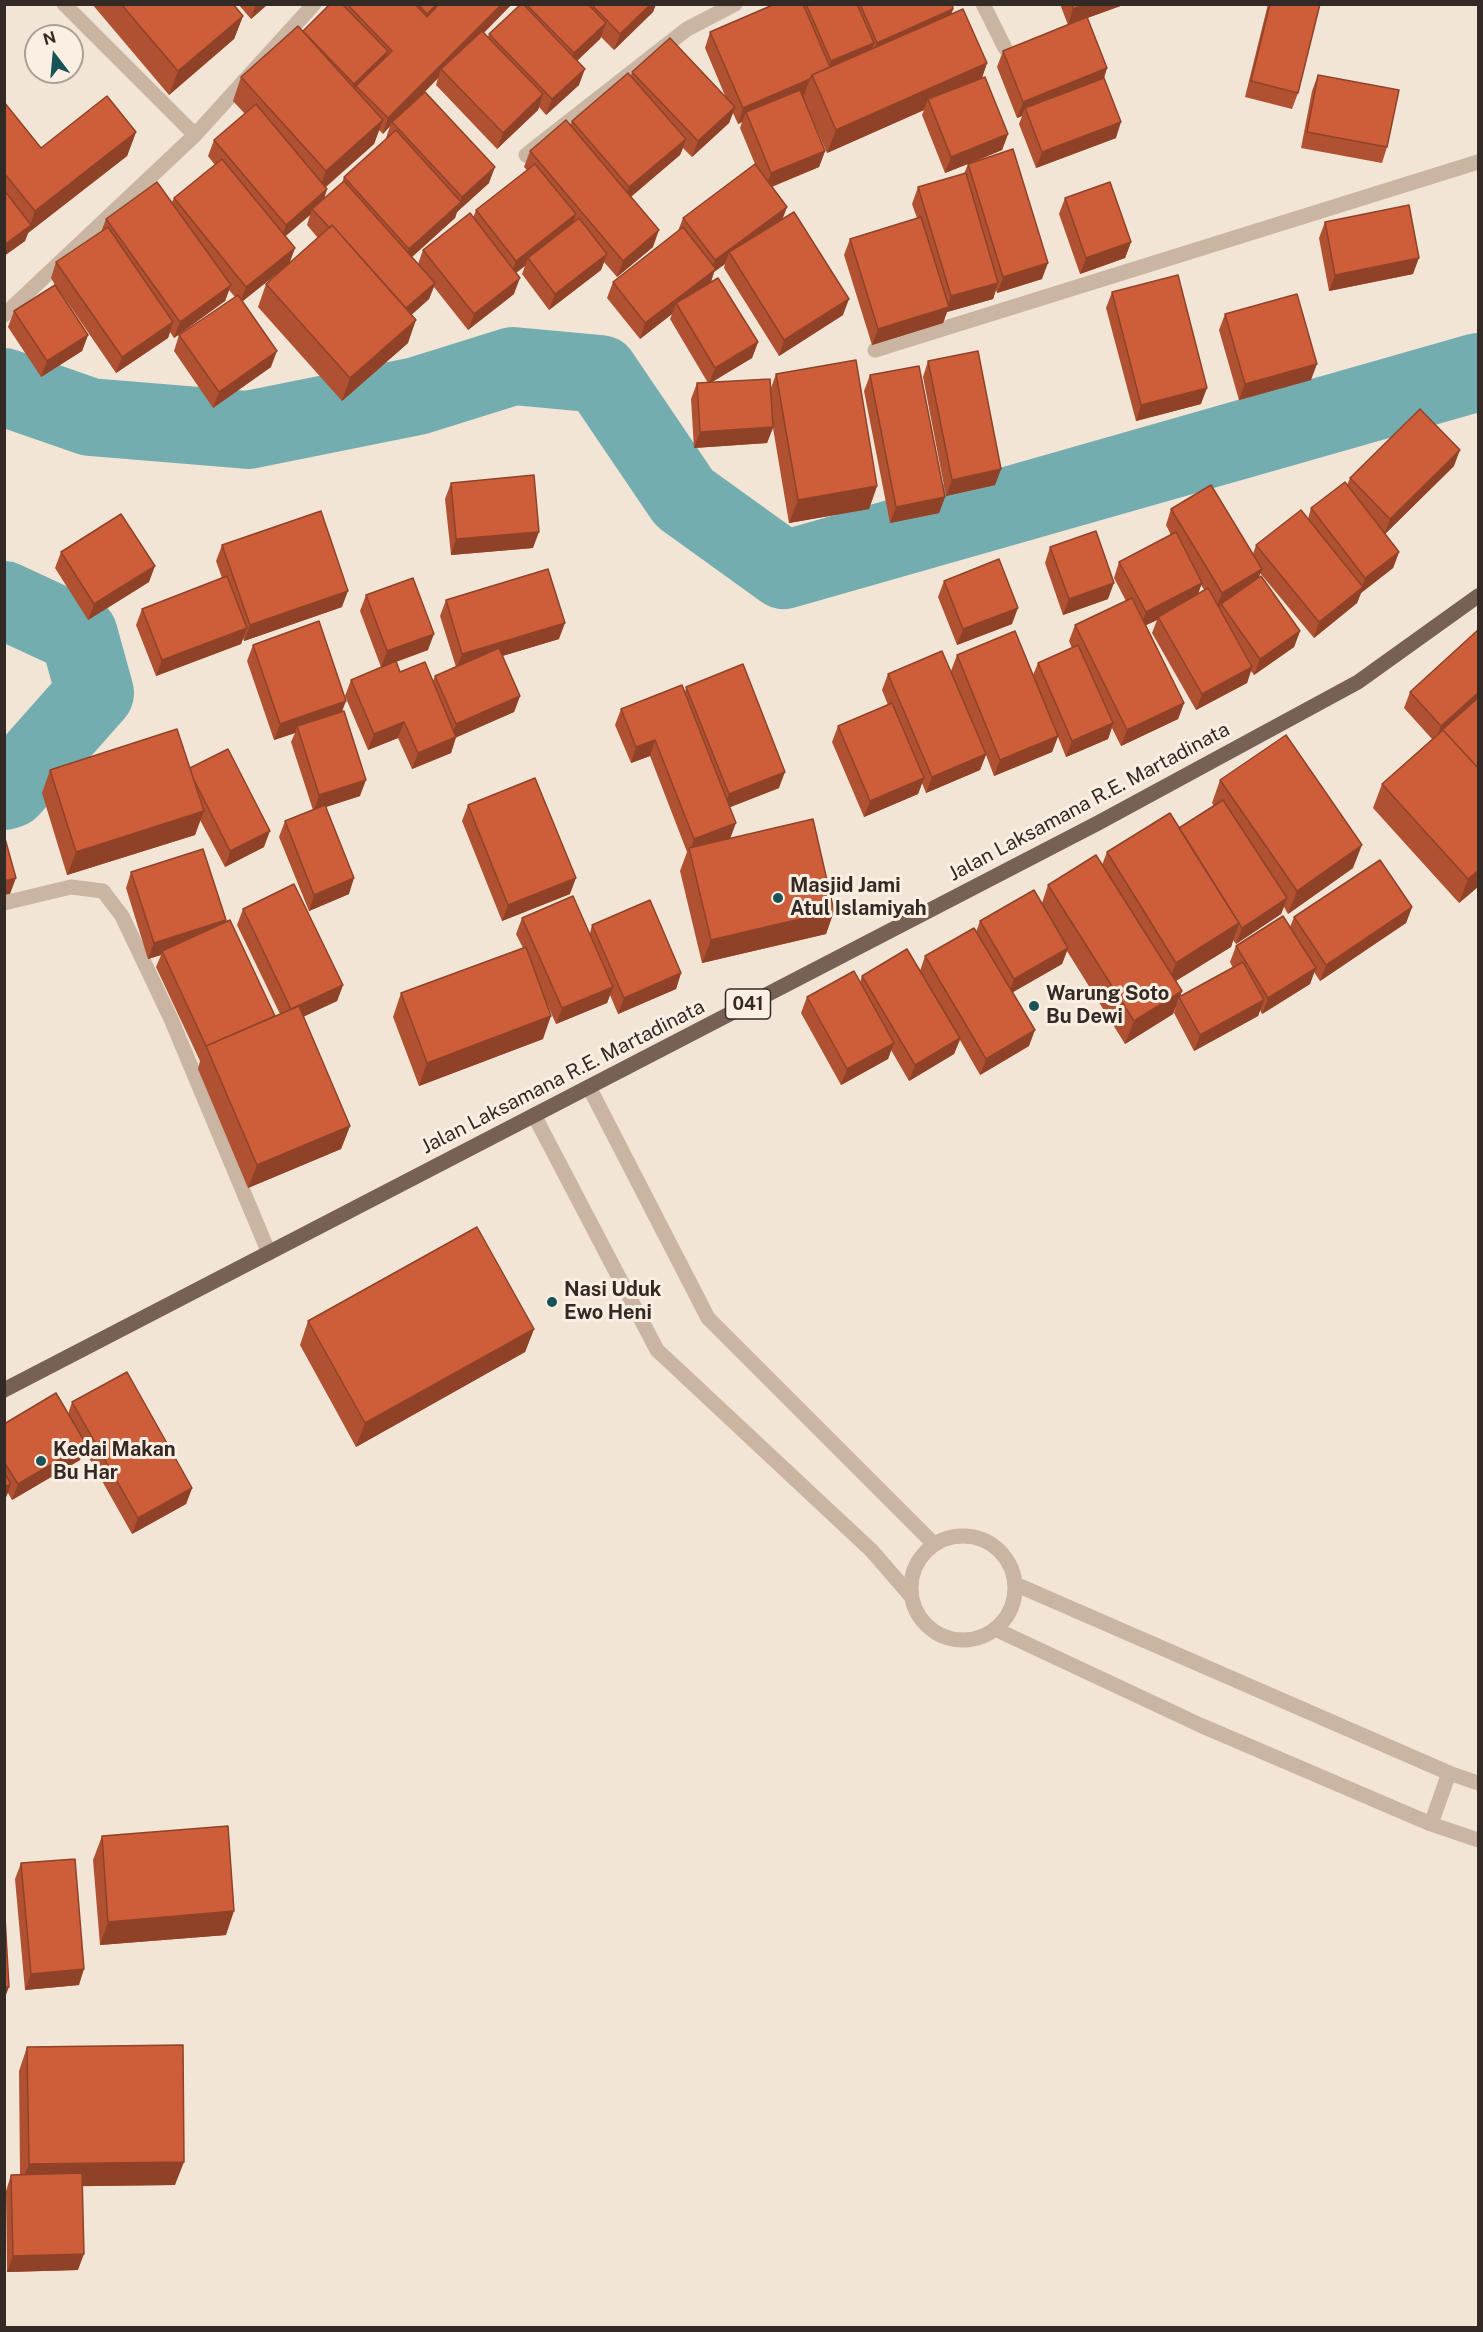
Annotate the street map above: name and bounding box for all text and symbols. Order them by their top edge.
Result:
north arrow [24,24,84,84]
text: N [41,27,58,49]
street label: Jalan Laksamana R.E. Martadinata [944,717,1234,887]
place label: Masjid Jami Atul Islamiyah [790,874,927,921]
marker: Masjid Jami Atul Islamiyah [771,891,785,905]
place label: Warung Soto Bu Dewi [1046,982,1169,1029]
road number: 041 [726,989,771,1019]
street label: Jalan Laksamana R.E. Martadinata [417,995,709,1159]
marker: Warung Soto Bu Dewi [1027,999,1041,1013]
place label: Nasi Uduk Ewo Heni [564,1278,661,1325]
marker: Nasi Uduk Ewo Heni [545,1295,559,1309]
place label: Kedai Makan Bu Har [53,1438,176,1485]
marker: Kedai Makan Bu Har [34,1454,48,1468]

